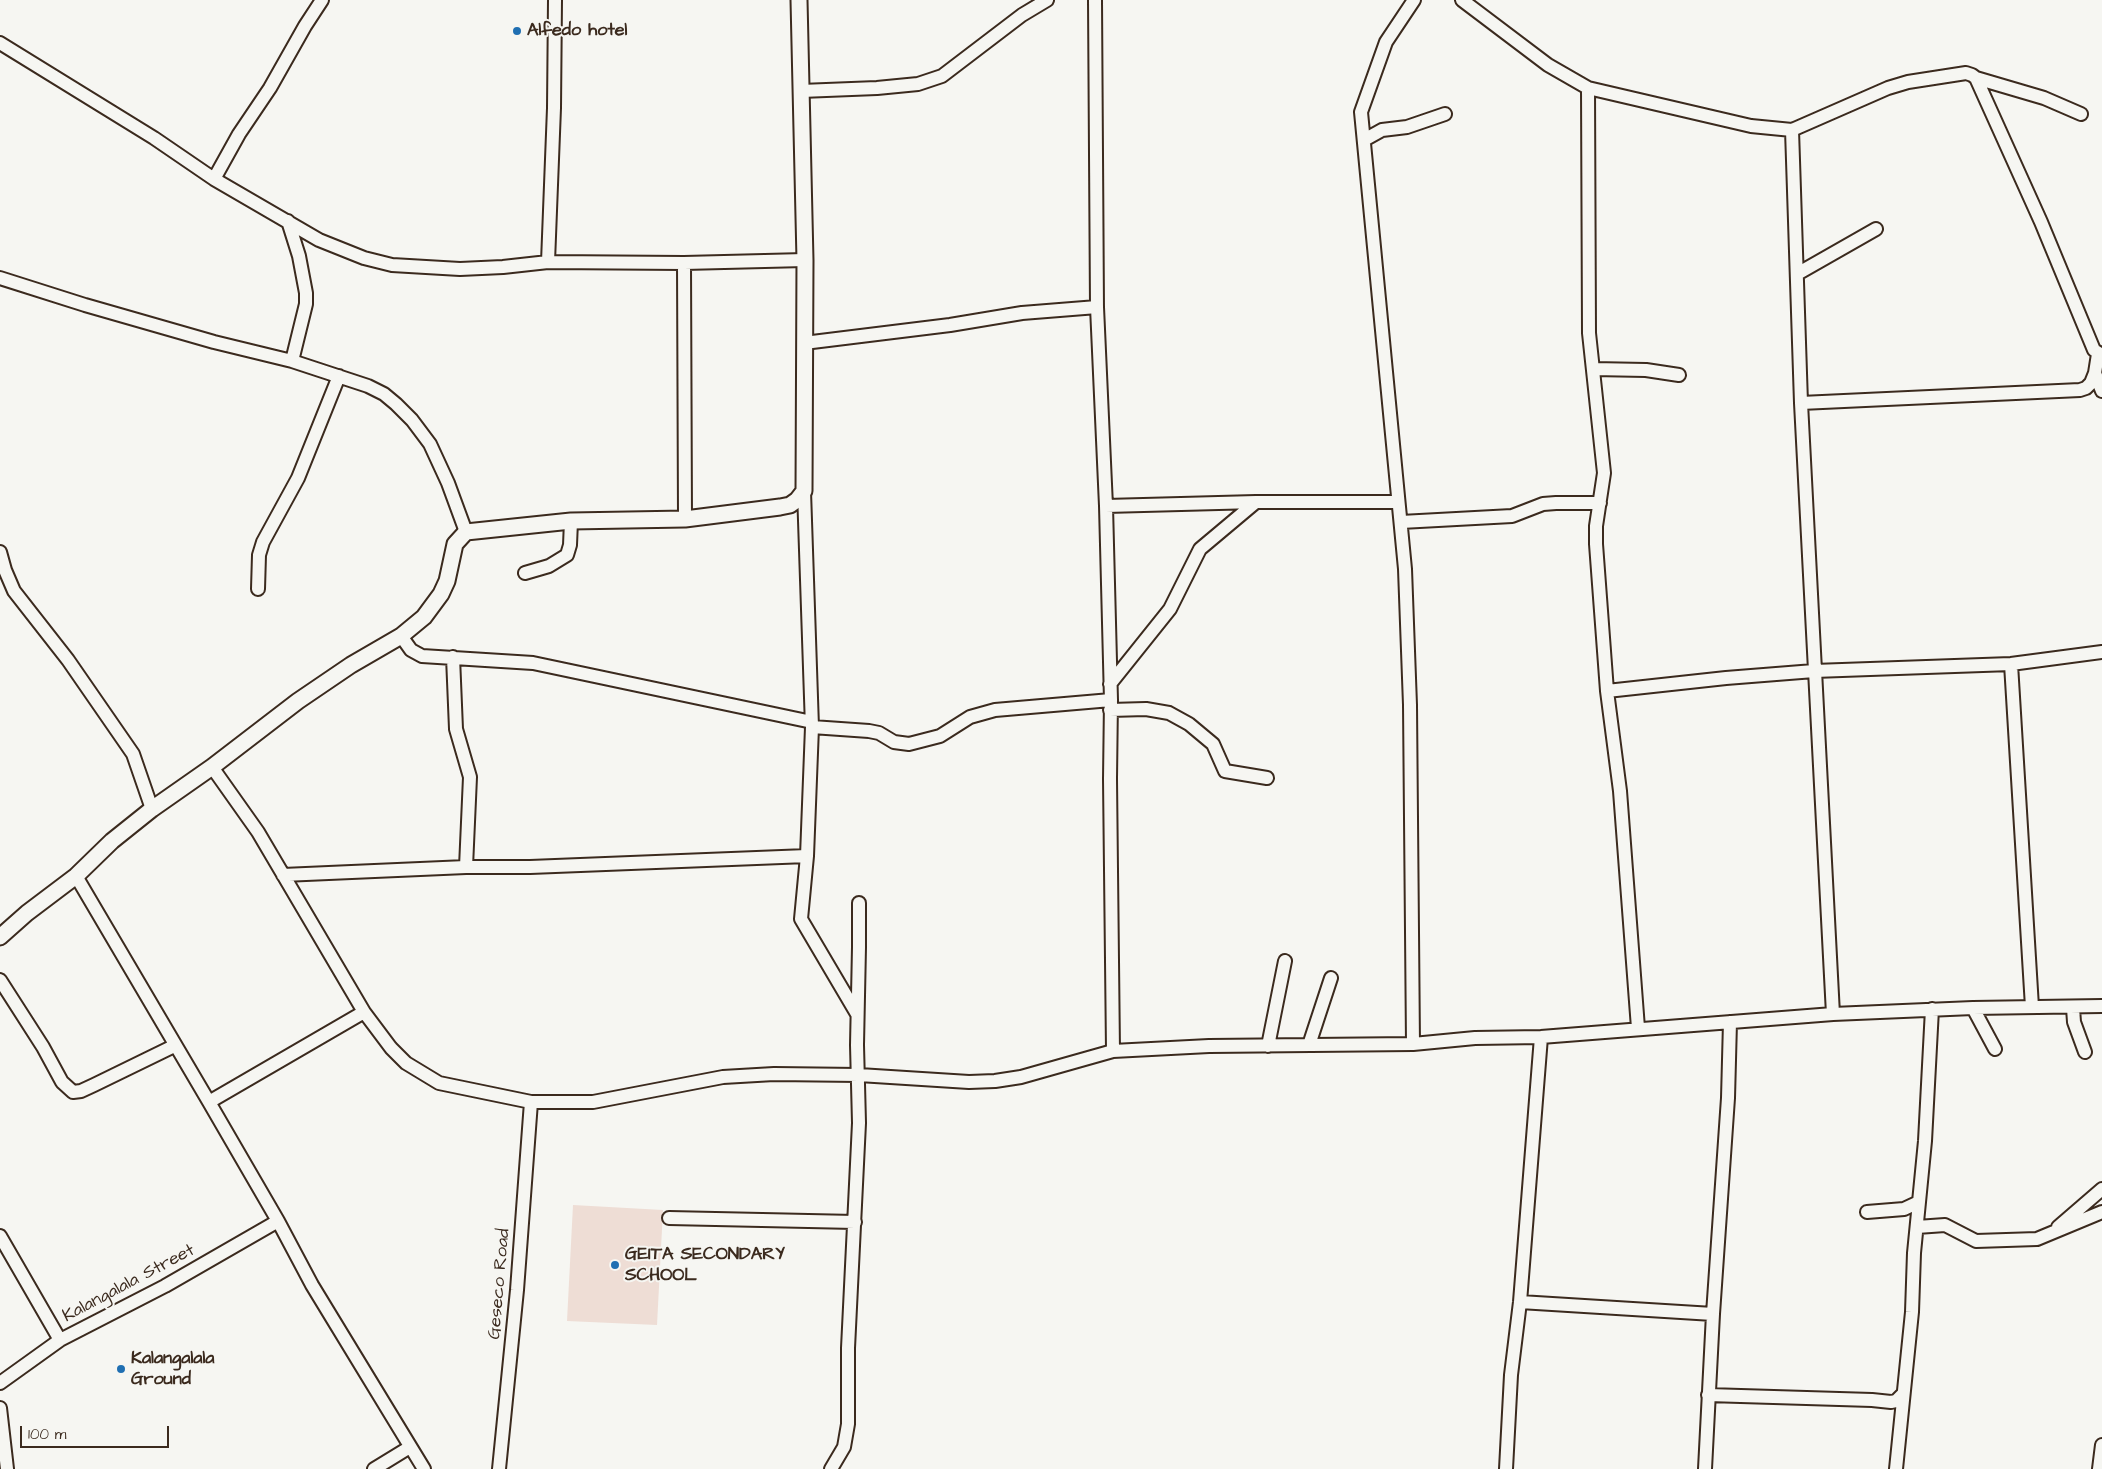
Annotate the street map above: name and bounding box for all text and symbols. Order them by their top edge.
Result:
place label: Alfedo hotel [527,20,627,42]
marker: Alfedo hotel [511,25,523,37]
street label: Geseco Road [484,1228,516,1340]
street label: Kalangalala Street [59,1240,199,1328]
place label: GEITA SECONDARY SCHOOL [625,1244,785,1286]
marker: GEITA SECONDARY SCHOOL [609,1259,621,1271]
place label: Kalangalala Ground [131,1348,214,1390]
marker: Kalangalala Ground [115,1363,127,1375]
scale bar [22,1416,171,1448]
text: 100 m [28,1424,67,1445]

